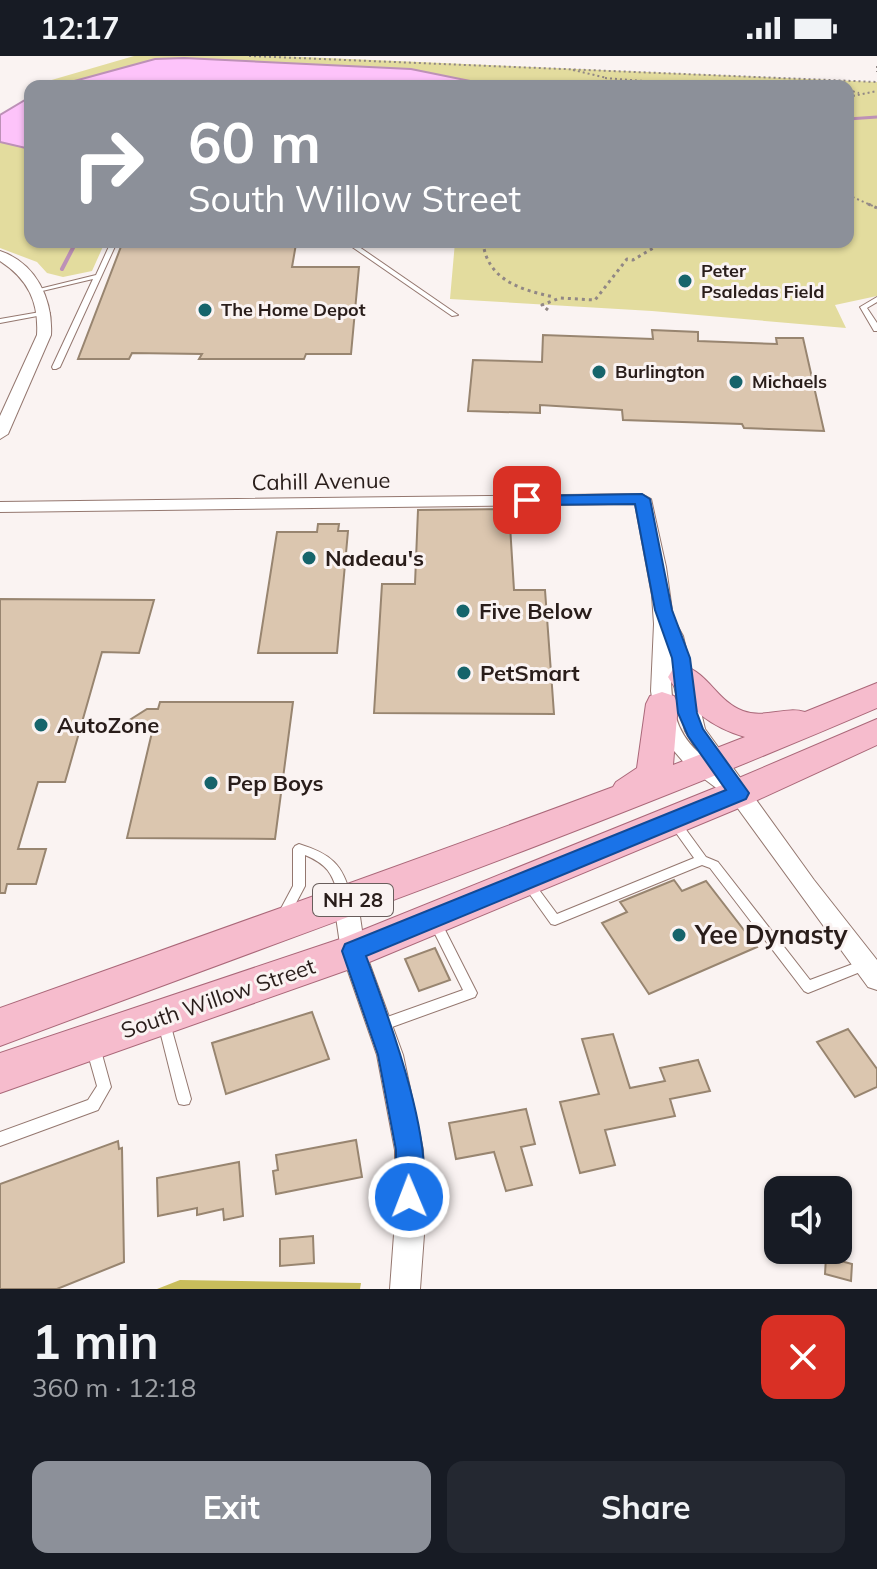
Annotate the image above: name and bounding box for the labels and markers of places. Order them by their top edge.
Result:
place label: Peter Psaledas Field [701,259,824,303]
marker: Peter Psaledas Field [676,272,694,290]
place label: The Home Depot [221,298,366,321]
marker: The Home Depot [196,301,214,319]
place label: Burlington [615,360,705,383]
marker: Burlington [590,363,608,381]
place label: Michaels [752,370,827,393]
marker: Michaels [727,373,745,391]
pin [493,466,561,534]
place label: Nadeau's [325,544,424,572]
marker: Nadeau's [300,549,318,567]
place label: Five Below [479,597,593,625]
marker: Five Below [454,602,472,620]
place label: PetSmart [480,659,580,687]
marker: PetSmart [455,664,473,682]
place label: AutoZone [57,711,159,739]
marker: AutoZone [32,716,50,734]
place label: Pep Boys [227,769,324,797]
marker: Pep Boys [202,774,220,792]
place label: Yee Dynasty [694,918,849,951]
marker: Yee Dynasty [670,926,688,944]

